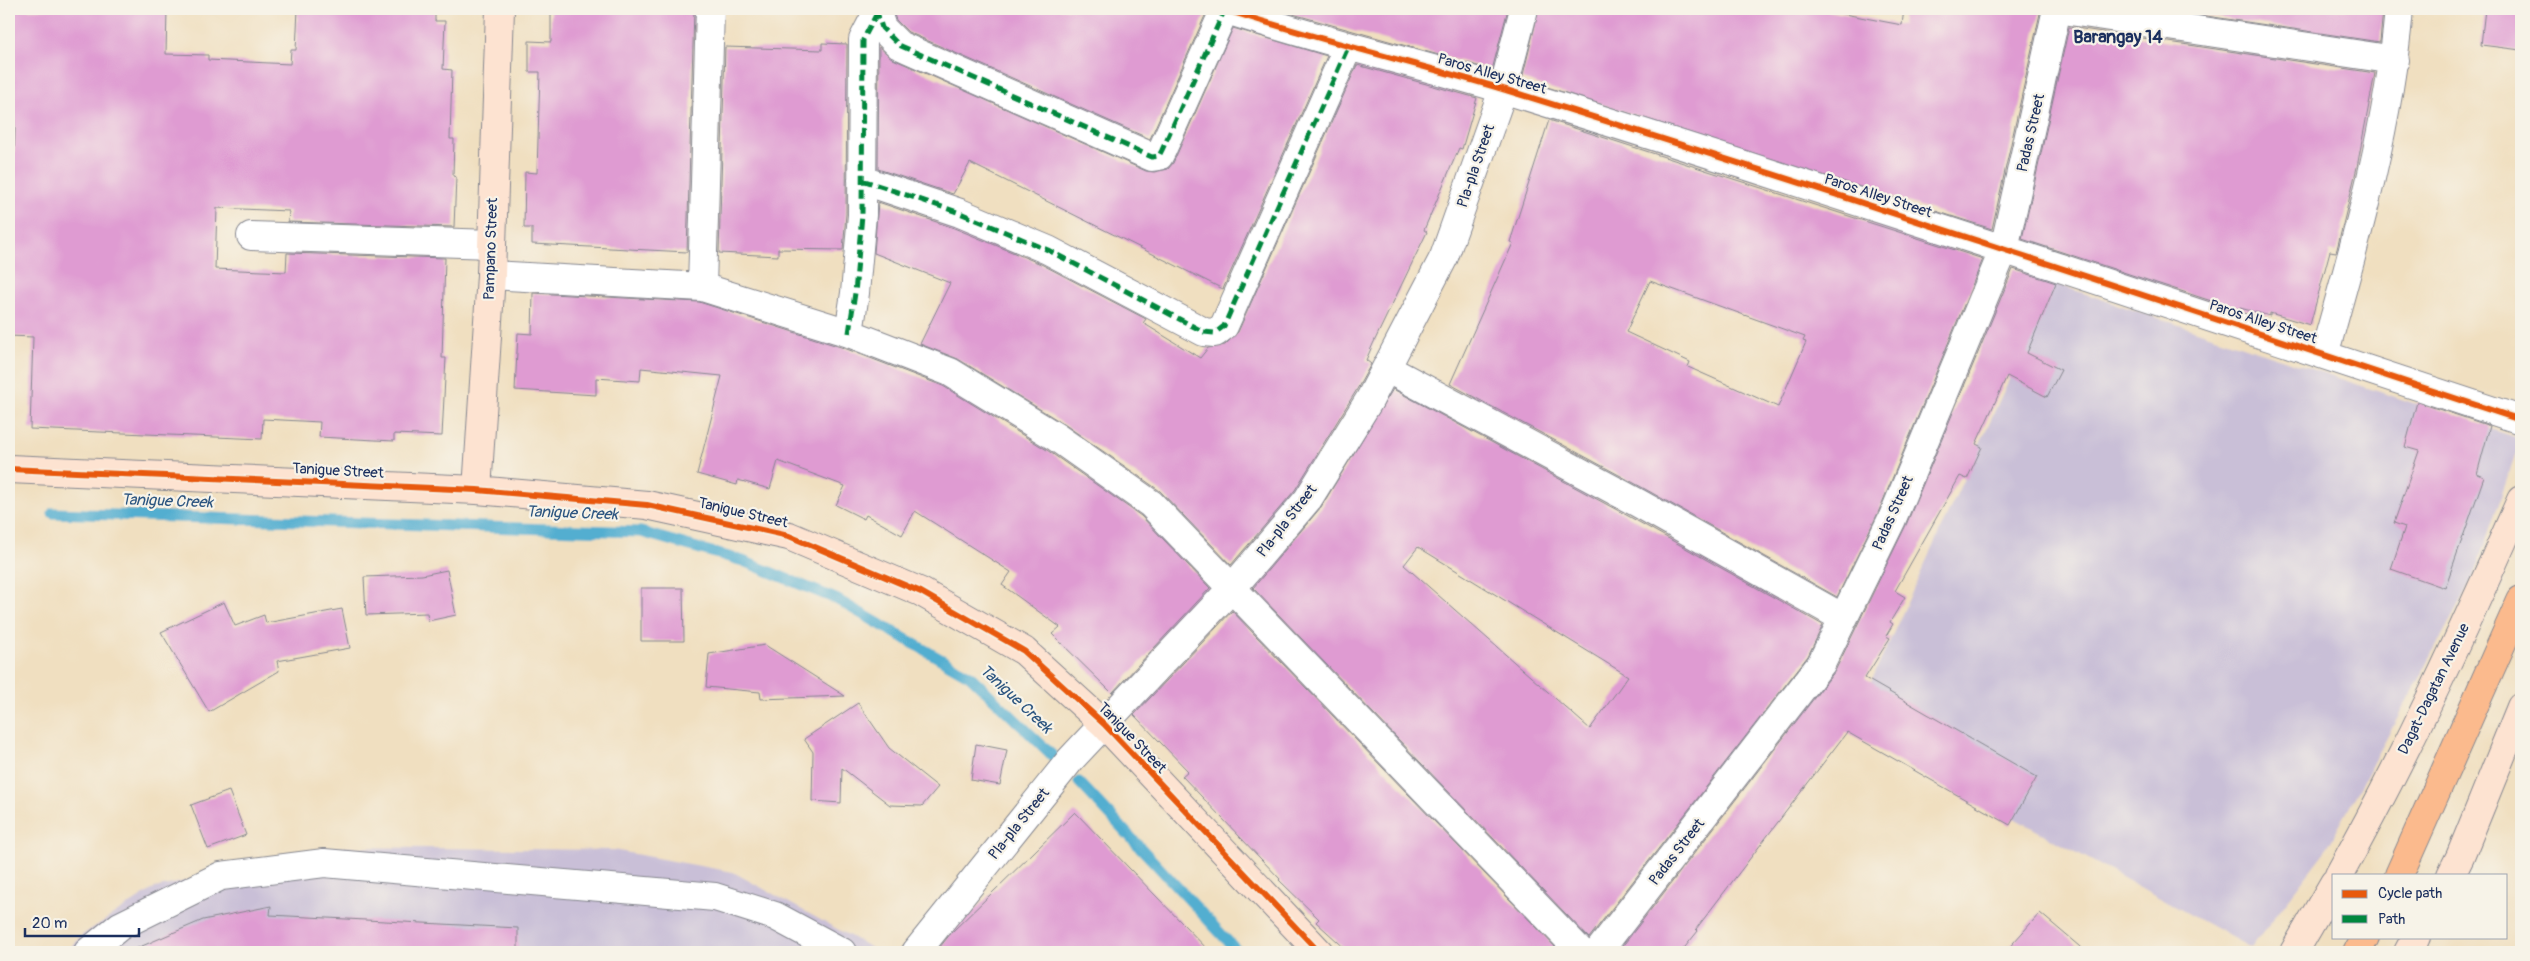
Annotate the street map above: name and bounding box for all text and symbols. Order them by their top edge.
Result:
district label: Barangay 14 [2073,26,2163,49]
street label: Paros Alley Street [1435,49,1550,99]
street label: Padas Street [2013,91,2049,174]
street label: Pla-pla Street [1453,121,1499,210]
street label: Paros Alley Street [1822,170,1935,223]
street label: Pampano Street [480,197,502,300]
street label: Paros Alley Street [2207,296,2320,349]
street label: Tanigue Street [292,459,385,483]
street label: Padas Street [1868,472,1918,553]
street label: Pla-pla Street [1253,480,1322,561]
water label: Tanigue Creek [121,489,215,513]
street label: Tanigue Street [696,493,791,533]
water label: Tanigue Creek [526,501,620,525]
street label: Dagat-Dagatan Avenue [2394,620,2474,758]
water label: Tanigue Creek [976,660,1057,739]
street label: Tanigue Street [1093,698,1171,778]
street label: Pla-pla Street [984,784,1054,864]
street label: Padas Street [1645,814,1710,889]
legend [2332,874,2508,938]
text: Cycle path [2378,884,2442,903]
scale bar [25,906,139,938]
text: Path [2378,910,2405,929]
text: 20 m [32,914,67,933]

